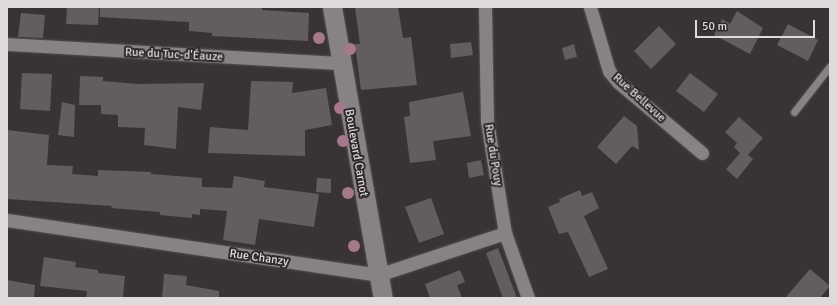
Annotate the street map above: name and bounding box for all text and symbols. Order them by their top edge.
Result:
scale bar [697,12,817,38]
text: 50 m [702,19,727,34]
street label: Rue du Tuc-d'Éauze [125,45,223,65]
street label: Rue Bellevue [610,71,668,125]
street label: Boulevard Carnot [341,108,371,198]
street label: Rue du Pouy [481,123,505,187]
street label: Rue Chanzy [229,247,289,269]

